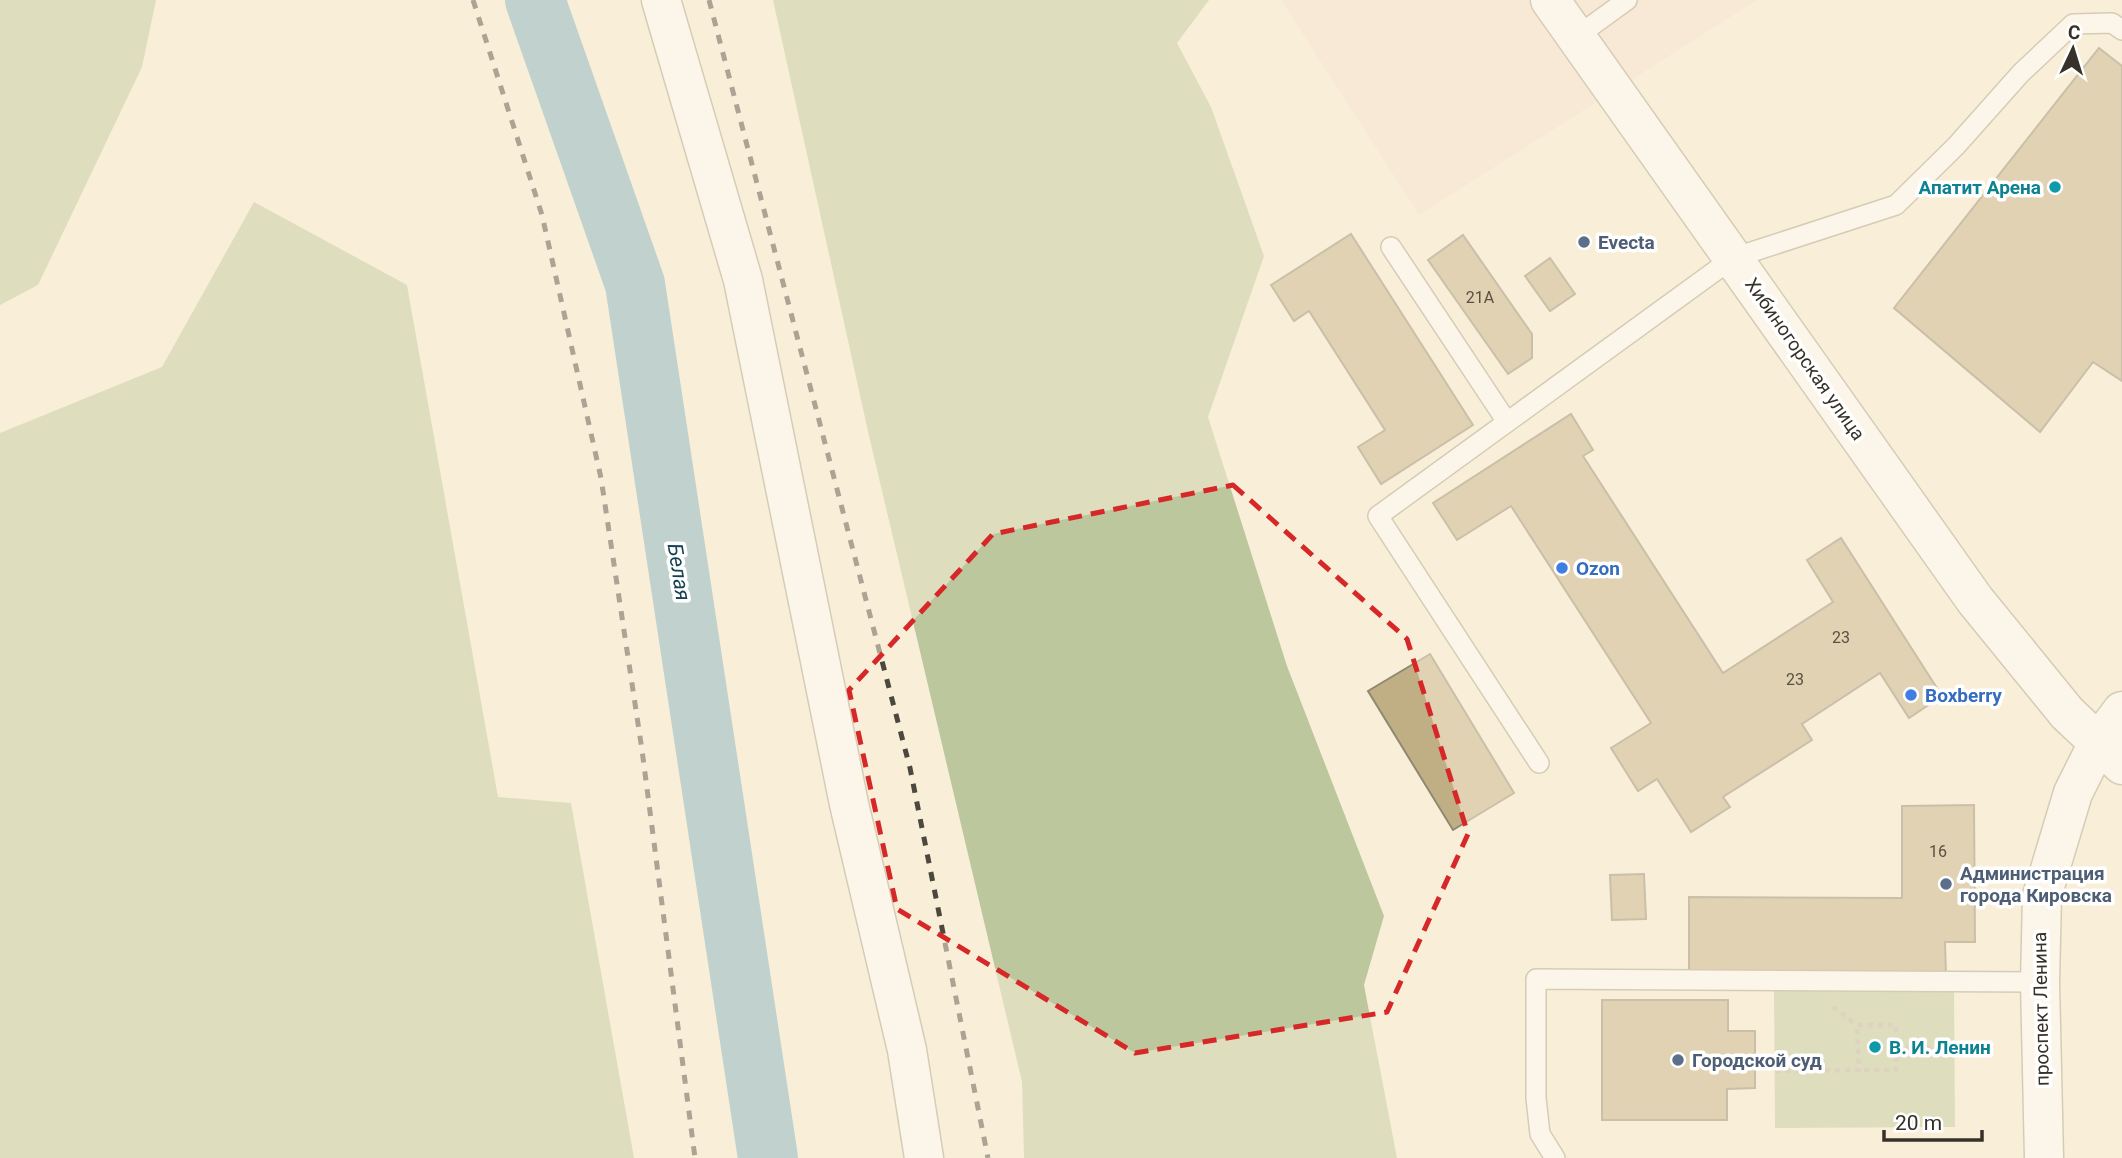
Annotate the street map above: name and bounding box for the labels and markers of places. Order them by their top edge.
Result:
place label: Апатит Арена [1919,176,2041,199]
marker: Апатит Арена [2047,179,2063,195]
place label: Evecta [1598,231,1655,254]
marker: Evecta [1576,234,1592,250]
place label: Ozon [1576,557,1620,580]
marker: Ozon [1554,560,1570,576]
place label: Boxberry [1925,684,2002,707]
marker: Boxberry [1903,687,1919,703]
place label: Администрация города Кировска [1960,862,2112,907]
marker: Администрация города Кировска [1938,876,1954,892]
place label: В. И. Ленин [1889,1036,1991,1059]
marker: В. И. Ленин [1867,1039,1883,1055]
place label: Городской суд [1692,1049,1822,1072]
marker: Городской суд [1670,1052,1686,1068]

